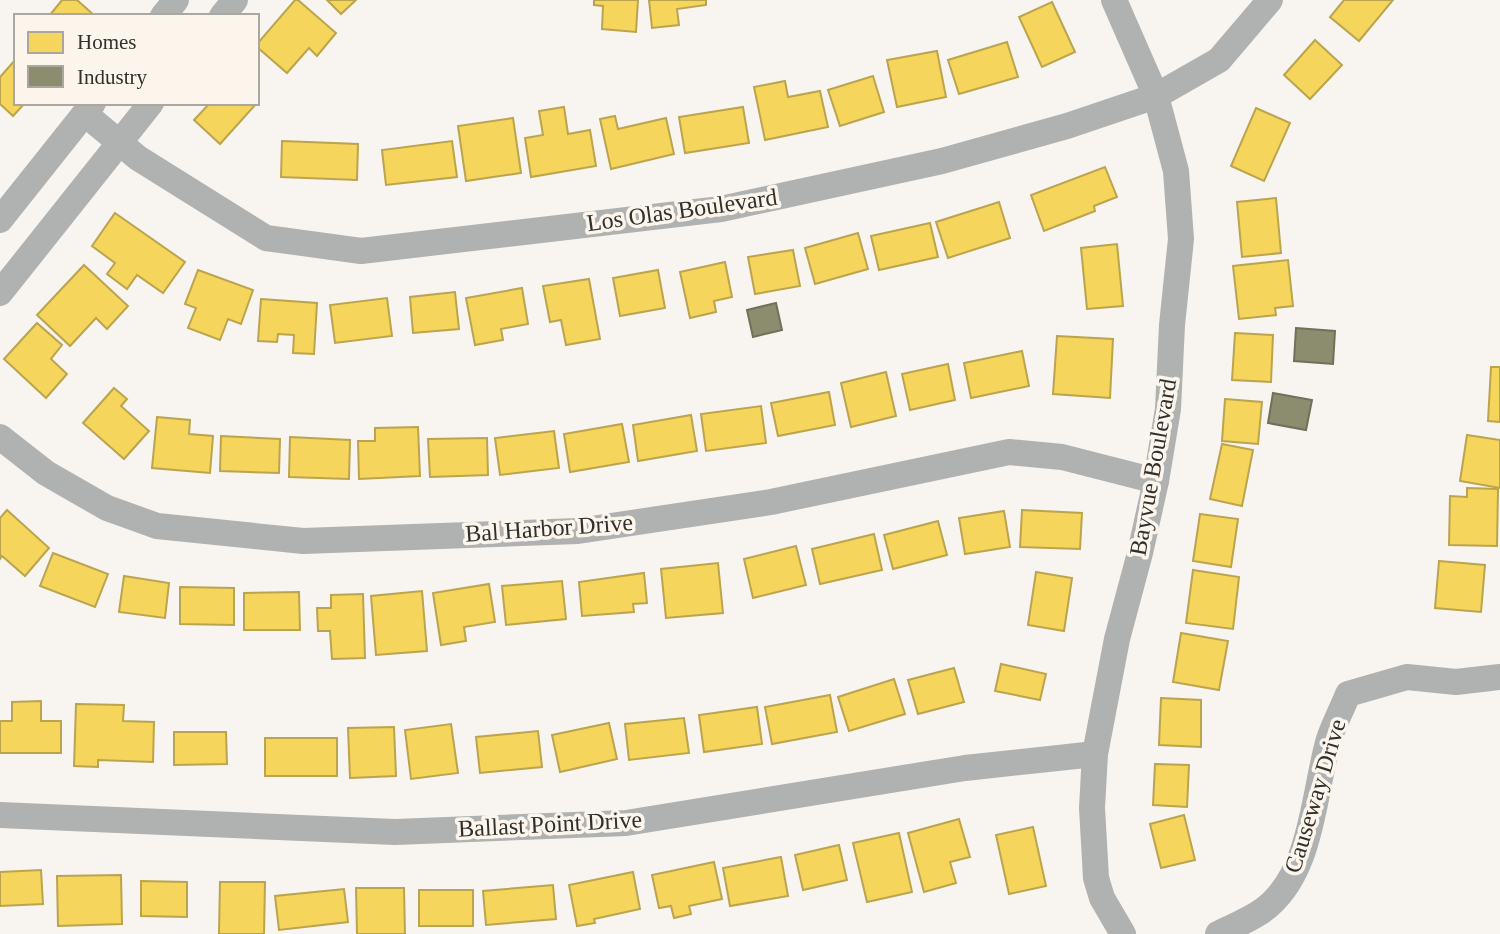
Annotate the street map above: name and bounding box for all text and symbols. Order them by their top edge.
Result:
legend [14,14,259,105]
text: Homes [77,30,137,54]
text: Industry [77,65,147,89]
street label: Los Olas Boulevard [585,184,779,236]
street label: Bayvue Boulevard [1125,376,1181,558]
street label: Bal Harbor Drive [464,509,634,547]
street label: Causeway Drive [1279,716,1351,876]
street label: Ballast Point Drive [457,806,643,842]

